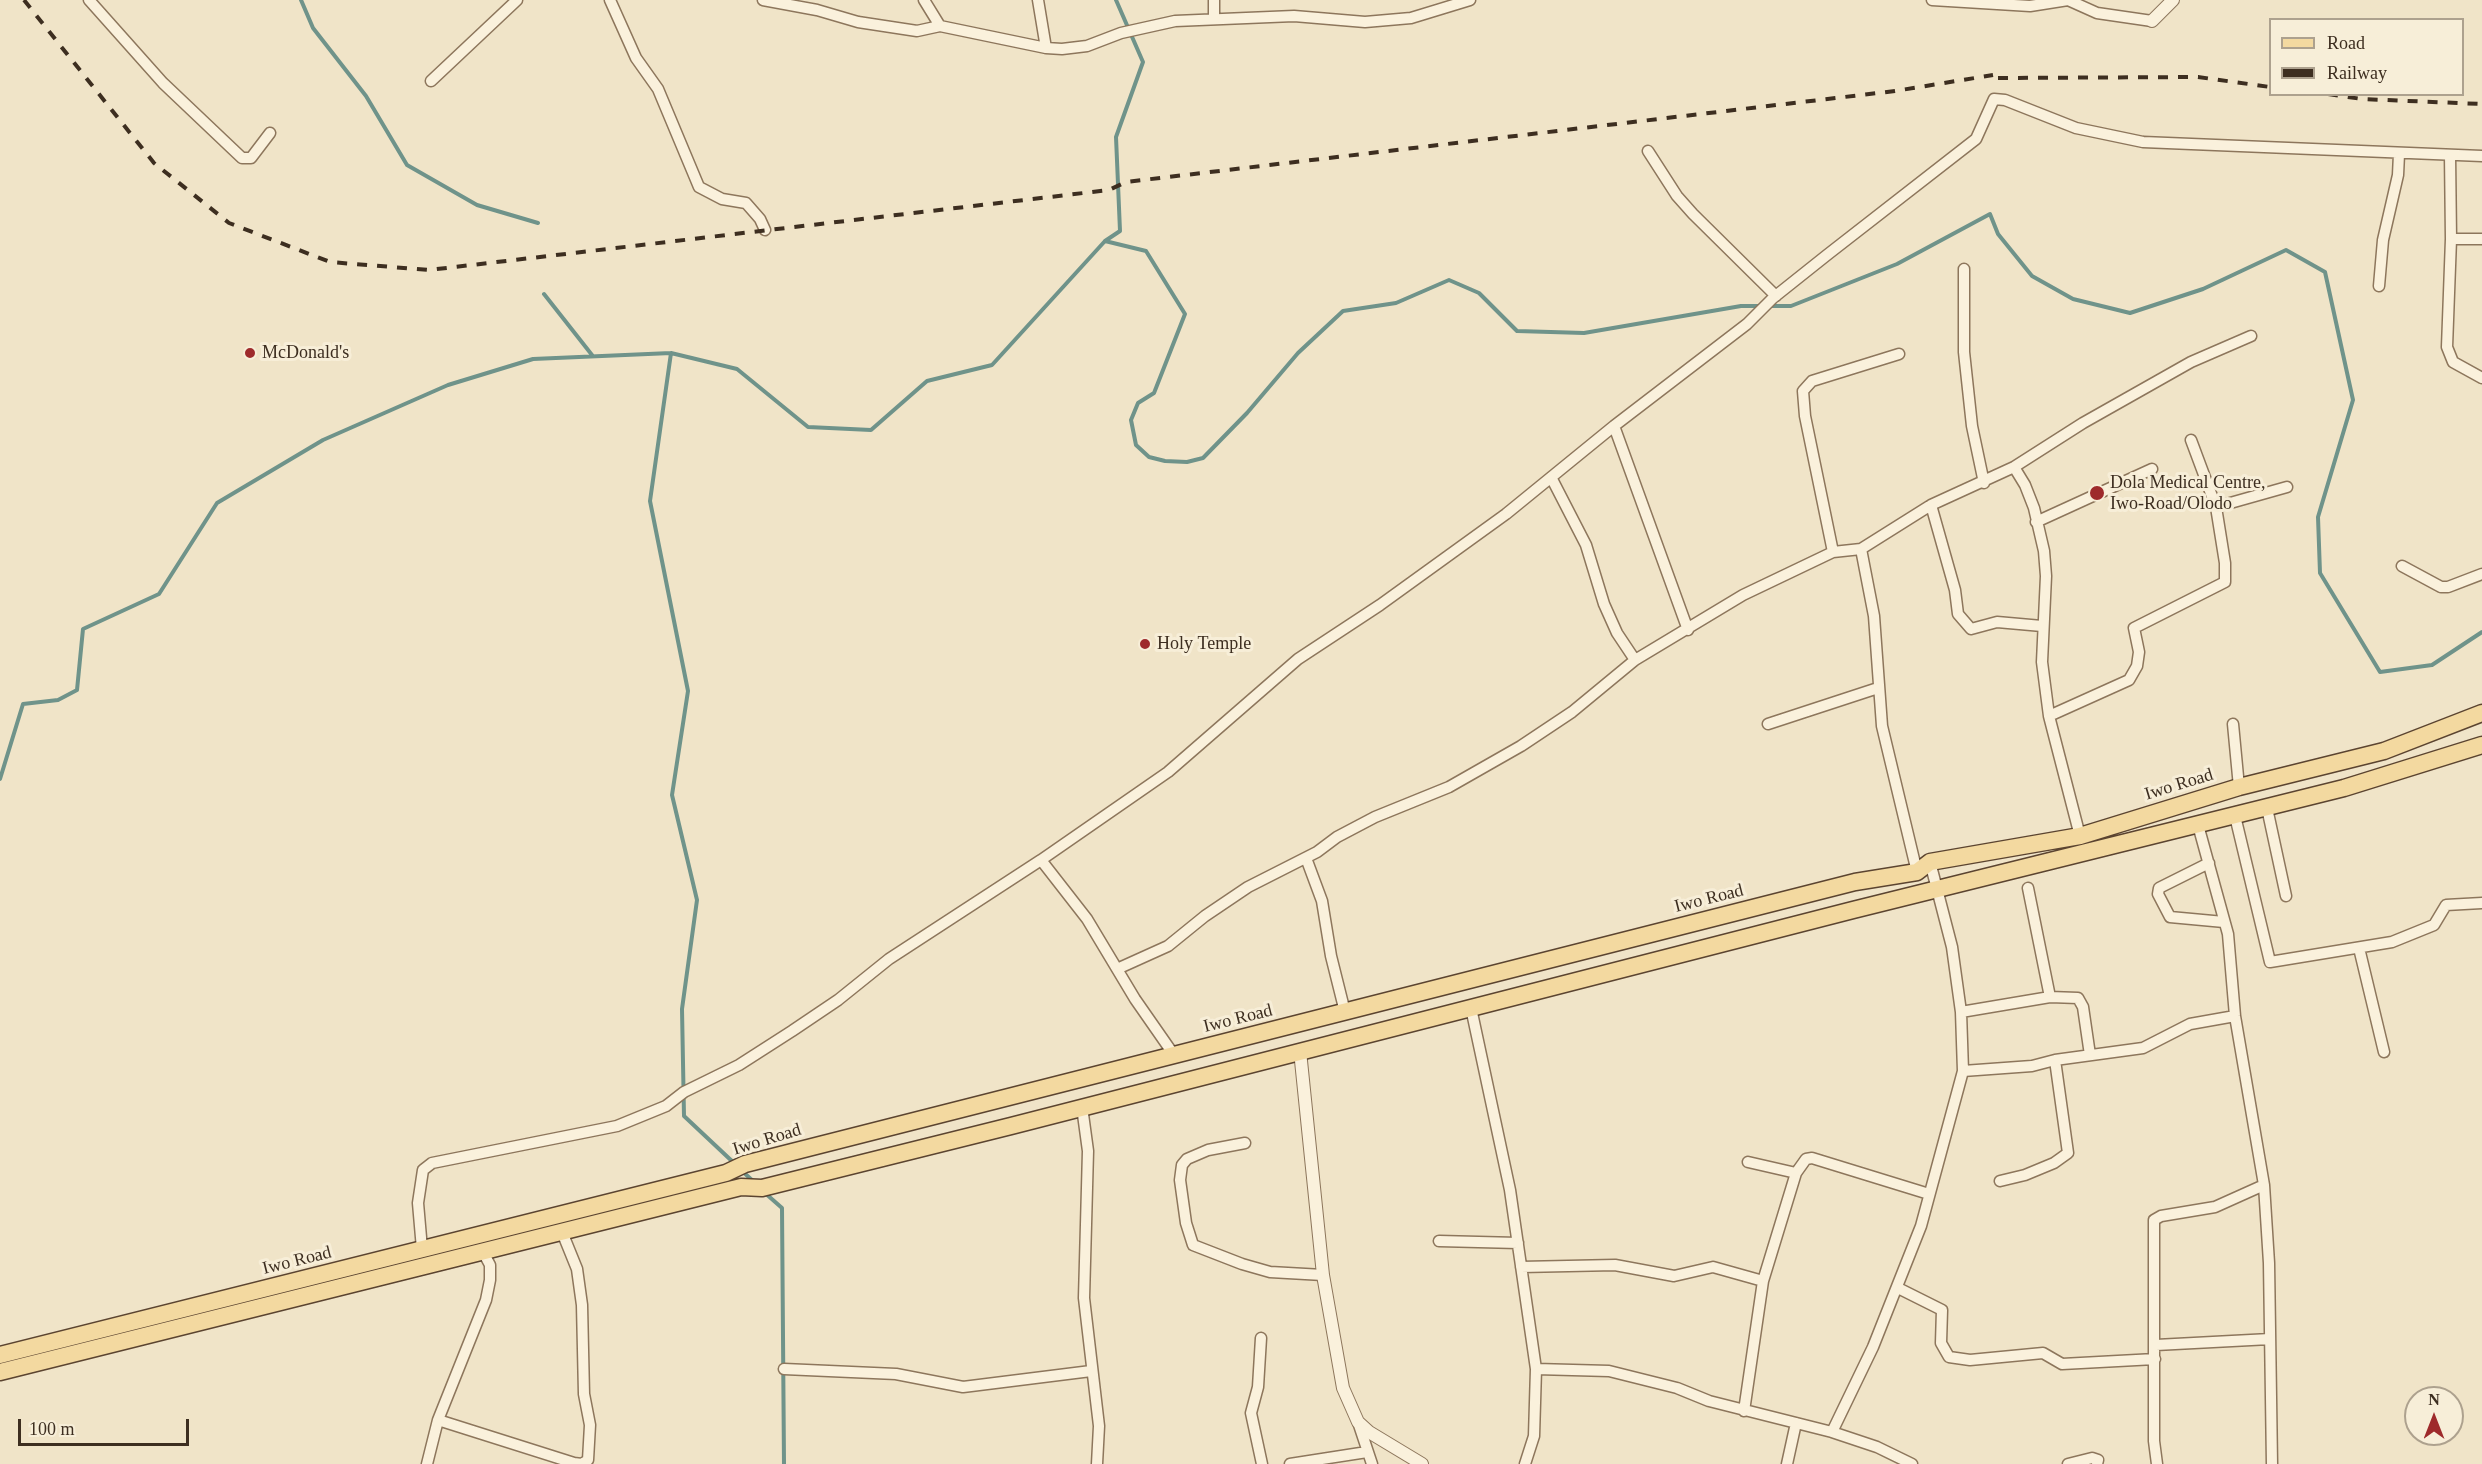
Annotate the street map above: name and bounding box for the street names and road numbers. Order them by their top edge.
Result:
street label: Iwo Road [2142,764,2216,806]
street label: Iwo Road [1672,880,1746,918]
street label: Iwo Road [1201,1000,1275,1038]
street label: Iwo Road [730,1119,804,1161]
street label: Iwo Road [260,1242,334,1280]

